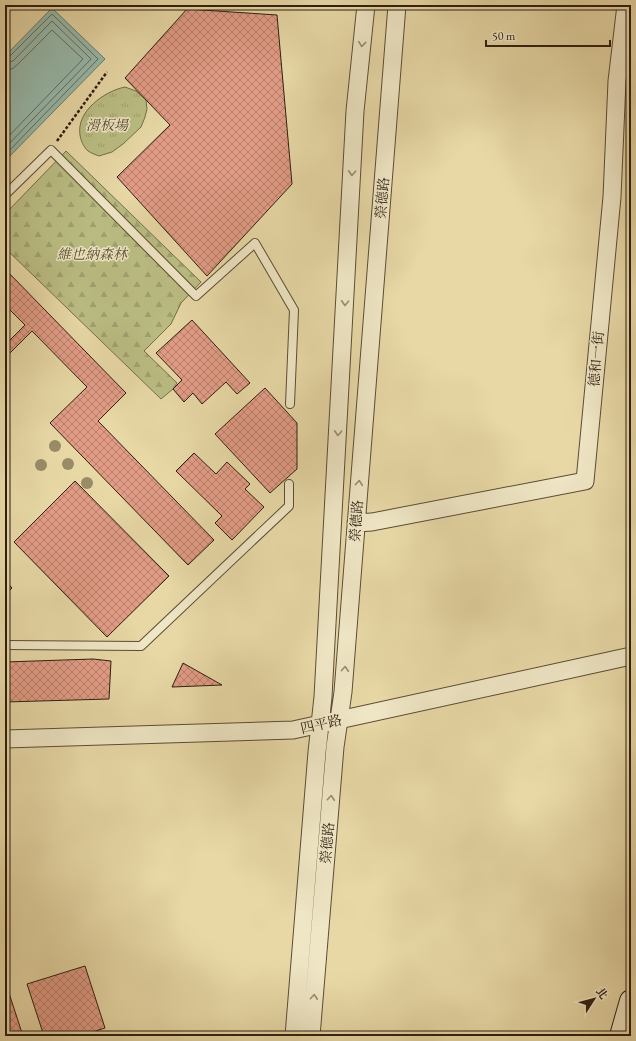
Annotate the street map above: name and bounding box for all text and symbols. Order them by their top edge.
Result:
scale bar [486,22,610,48]
text: 50 m [492,28,516,44]
one-way arrow [358,41,367,47]
park label: 滑板場 [86,116,130,134]
one-way arrow [348,170,356,176]
street label: 榮德路 [371,176,393,220]
park label: 維也納森林 [57,245,129,263]
one-way arrow [341,300,349,306]
street label: 德和一街 [585,330,607,388]
one-way arrow [333,430,342,436]
one-way arrow [354,480,363,486]
street label: 榮德路 [346,499,366,543]
one-way arrow [340,666,349,672]
street label: 四平路 [299,711,343,737]
one-way arrow [326,795,335,801]
street label: 榮德路 [316,821,338,865]
north arrow [574,979,614,1019]
text: 北 [593,985,611,1002]
one-way arrow [310,994,319,1000]

